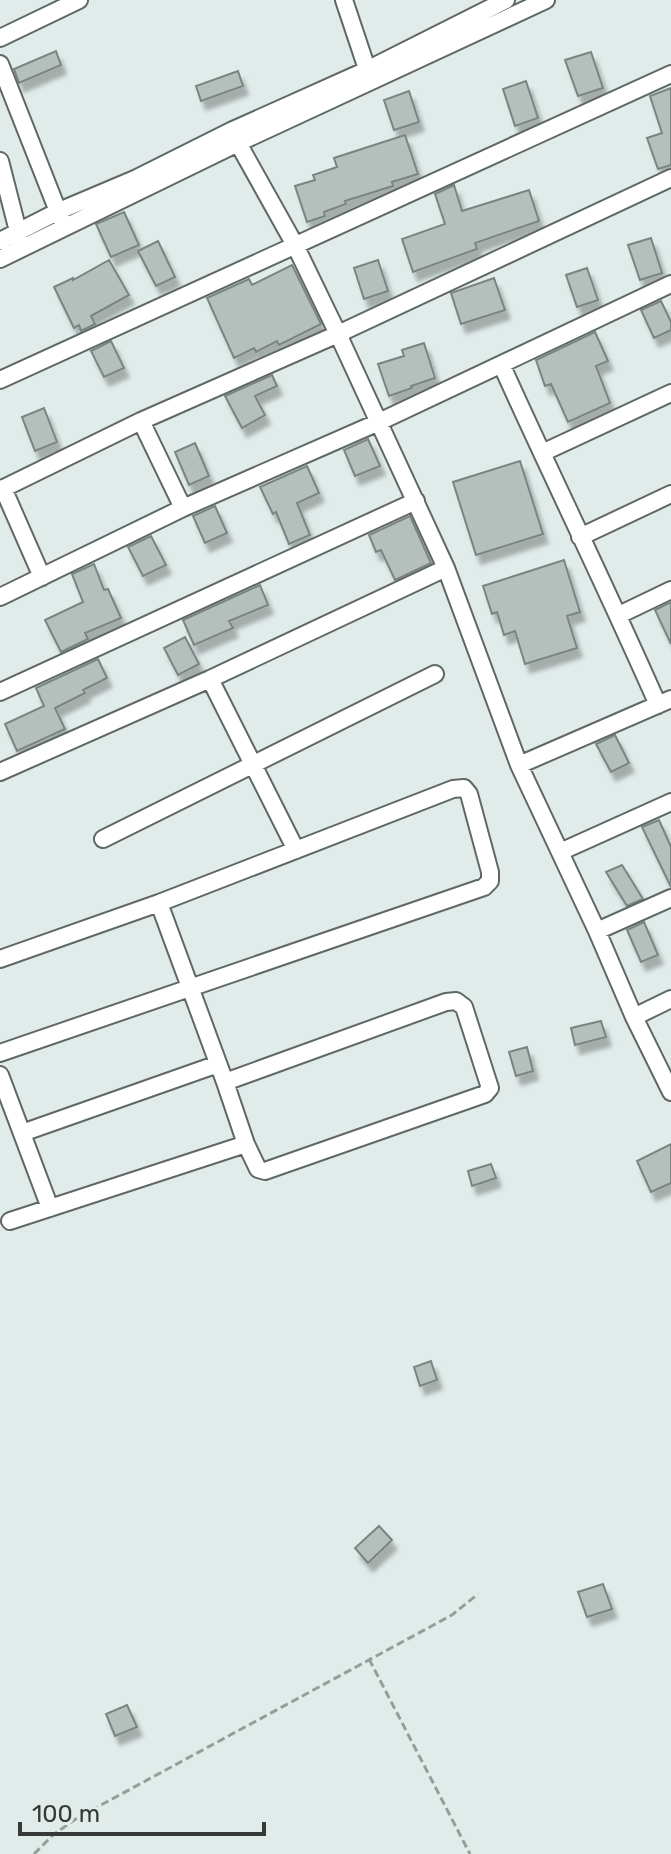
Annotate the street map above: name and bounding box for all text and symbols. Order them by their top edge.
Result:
scale bar [20,1786,264,1836]
text: 100 m [32,1800,100,1828]

